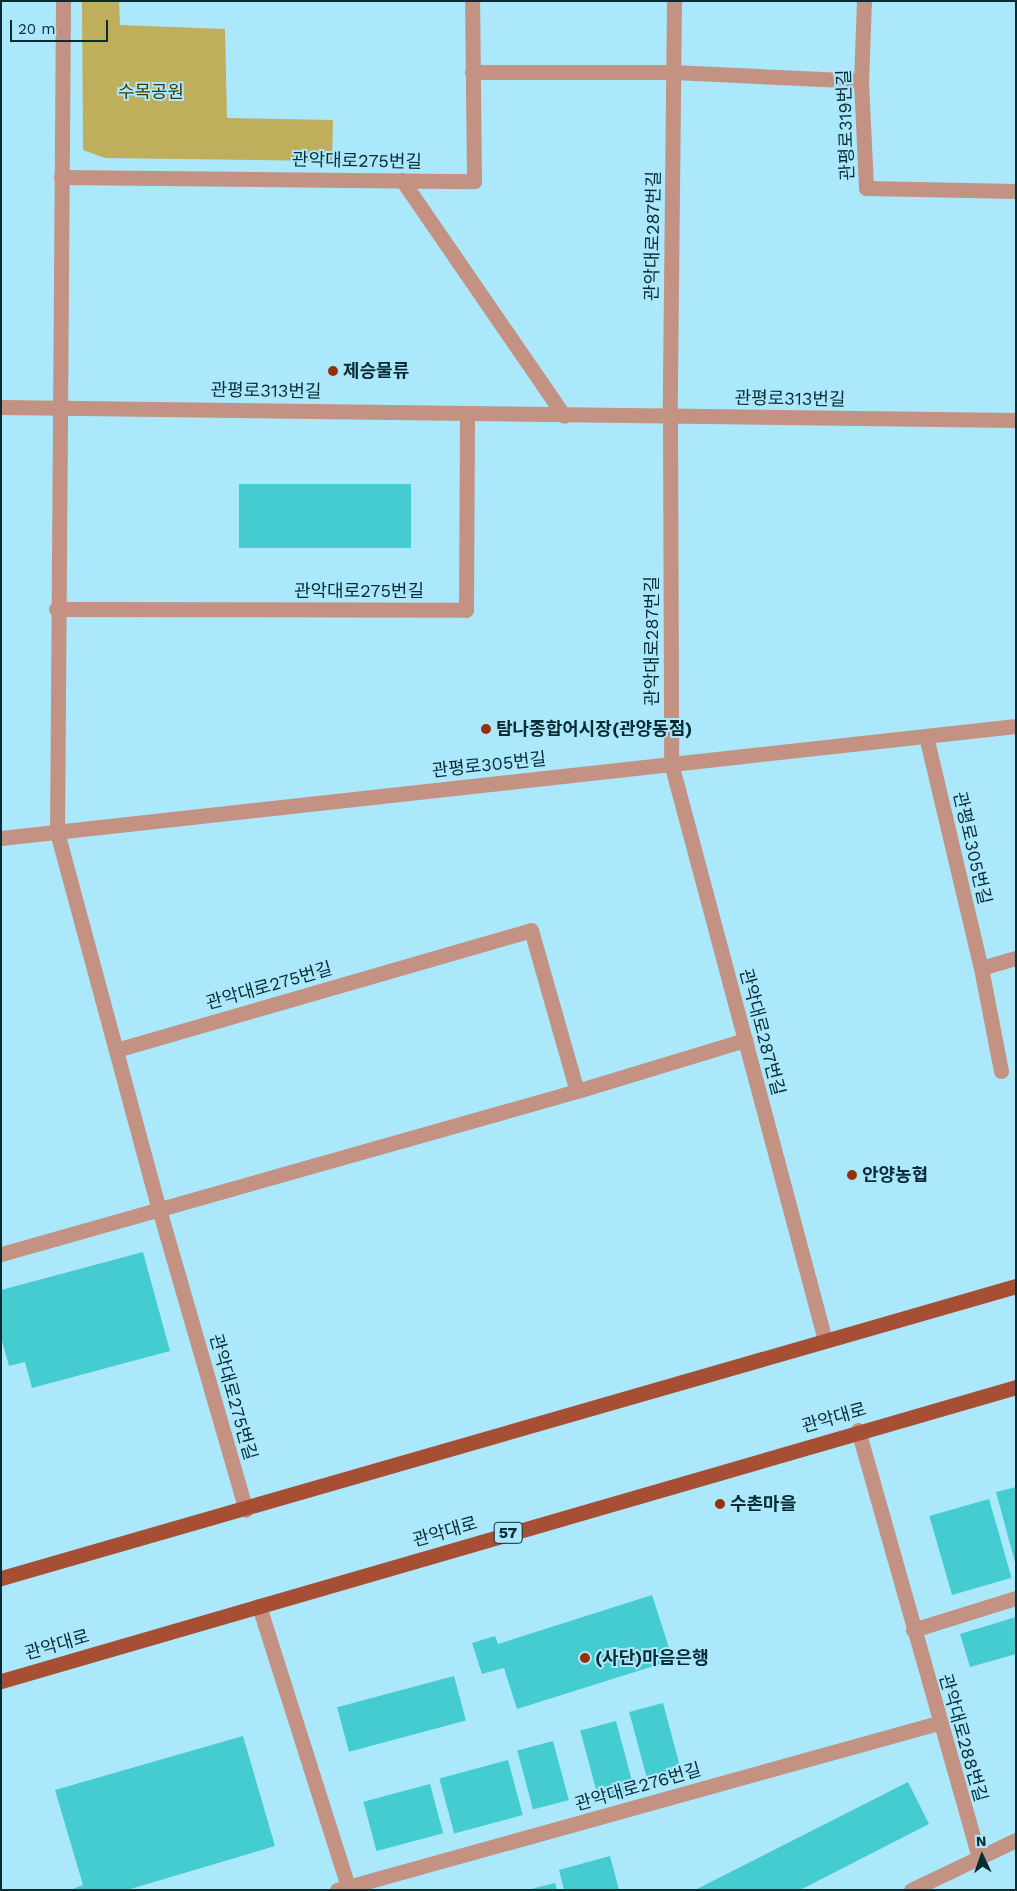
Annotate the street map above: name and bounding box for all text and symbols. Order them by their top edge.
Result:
scale bar [12,10,110,42]
text: 20 m [18,20,56,38]
street label: 관평로319번길 [833,69,859,181]
park label: 수목공원 [118,81,184,103]
street label: 관악대로275번길 [292,149,422,173]
street label: 관악대로287번길 [641,171,665,301]
place label: 제승물류 [343,360,409,382]
marker: 제승물류 [327,365,339,377]
street label: 관평로313번길 [210,379,322,403]
street label: 관평로313번길 [734,387,846,411]
street label: 관악대로287번길 [641,576,663,706]
street label: 관악대로275번길 [294,580,424,602]
place label: 탐나종합어시장(관양동점) [496,718,692,740]
marker: 탐나종합어시장(관양동점) [480,723,492,735]
street label: 관평로305번길 [431,748,547,782]
street label: 관평로305번길 [949,790,995,906]
street label: 관악대로275번길 [204,958,334,1014]
street label: 관악대로287번길 [735,966,789,1098]
place label: 안양농협 [862,1164,928,1186]
marker: 안양농협 [846,1169,858,1181]
street label: 관악대로275번길 [205,1332,261,1462]
street label: 관악대로 [799,1398,869,1438]
place label: 수촌마을 [730,1493,796,1515]
marker: 수촌마을 [714,1498,726,1510]
street label: 관악대로 [410,1512,480,1552]
road number: 57 [493,1520,523,1546]
street label: 관악대로 [22,1625,92,1665]
place label: (사단)마음은행 [595,1647,708,1669]
marker: (사단)마음은행 [579,1652,591,1664]
street label: 관악대로288번길 [934,1672,992,1804]
street label: 관악대로276번길 [572,1759,704,1815]
north arrow [957,1831,1007,1881]
text: N [976,1833,987,1849]

